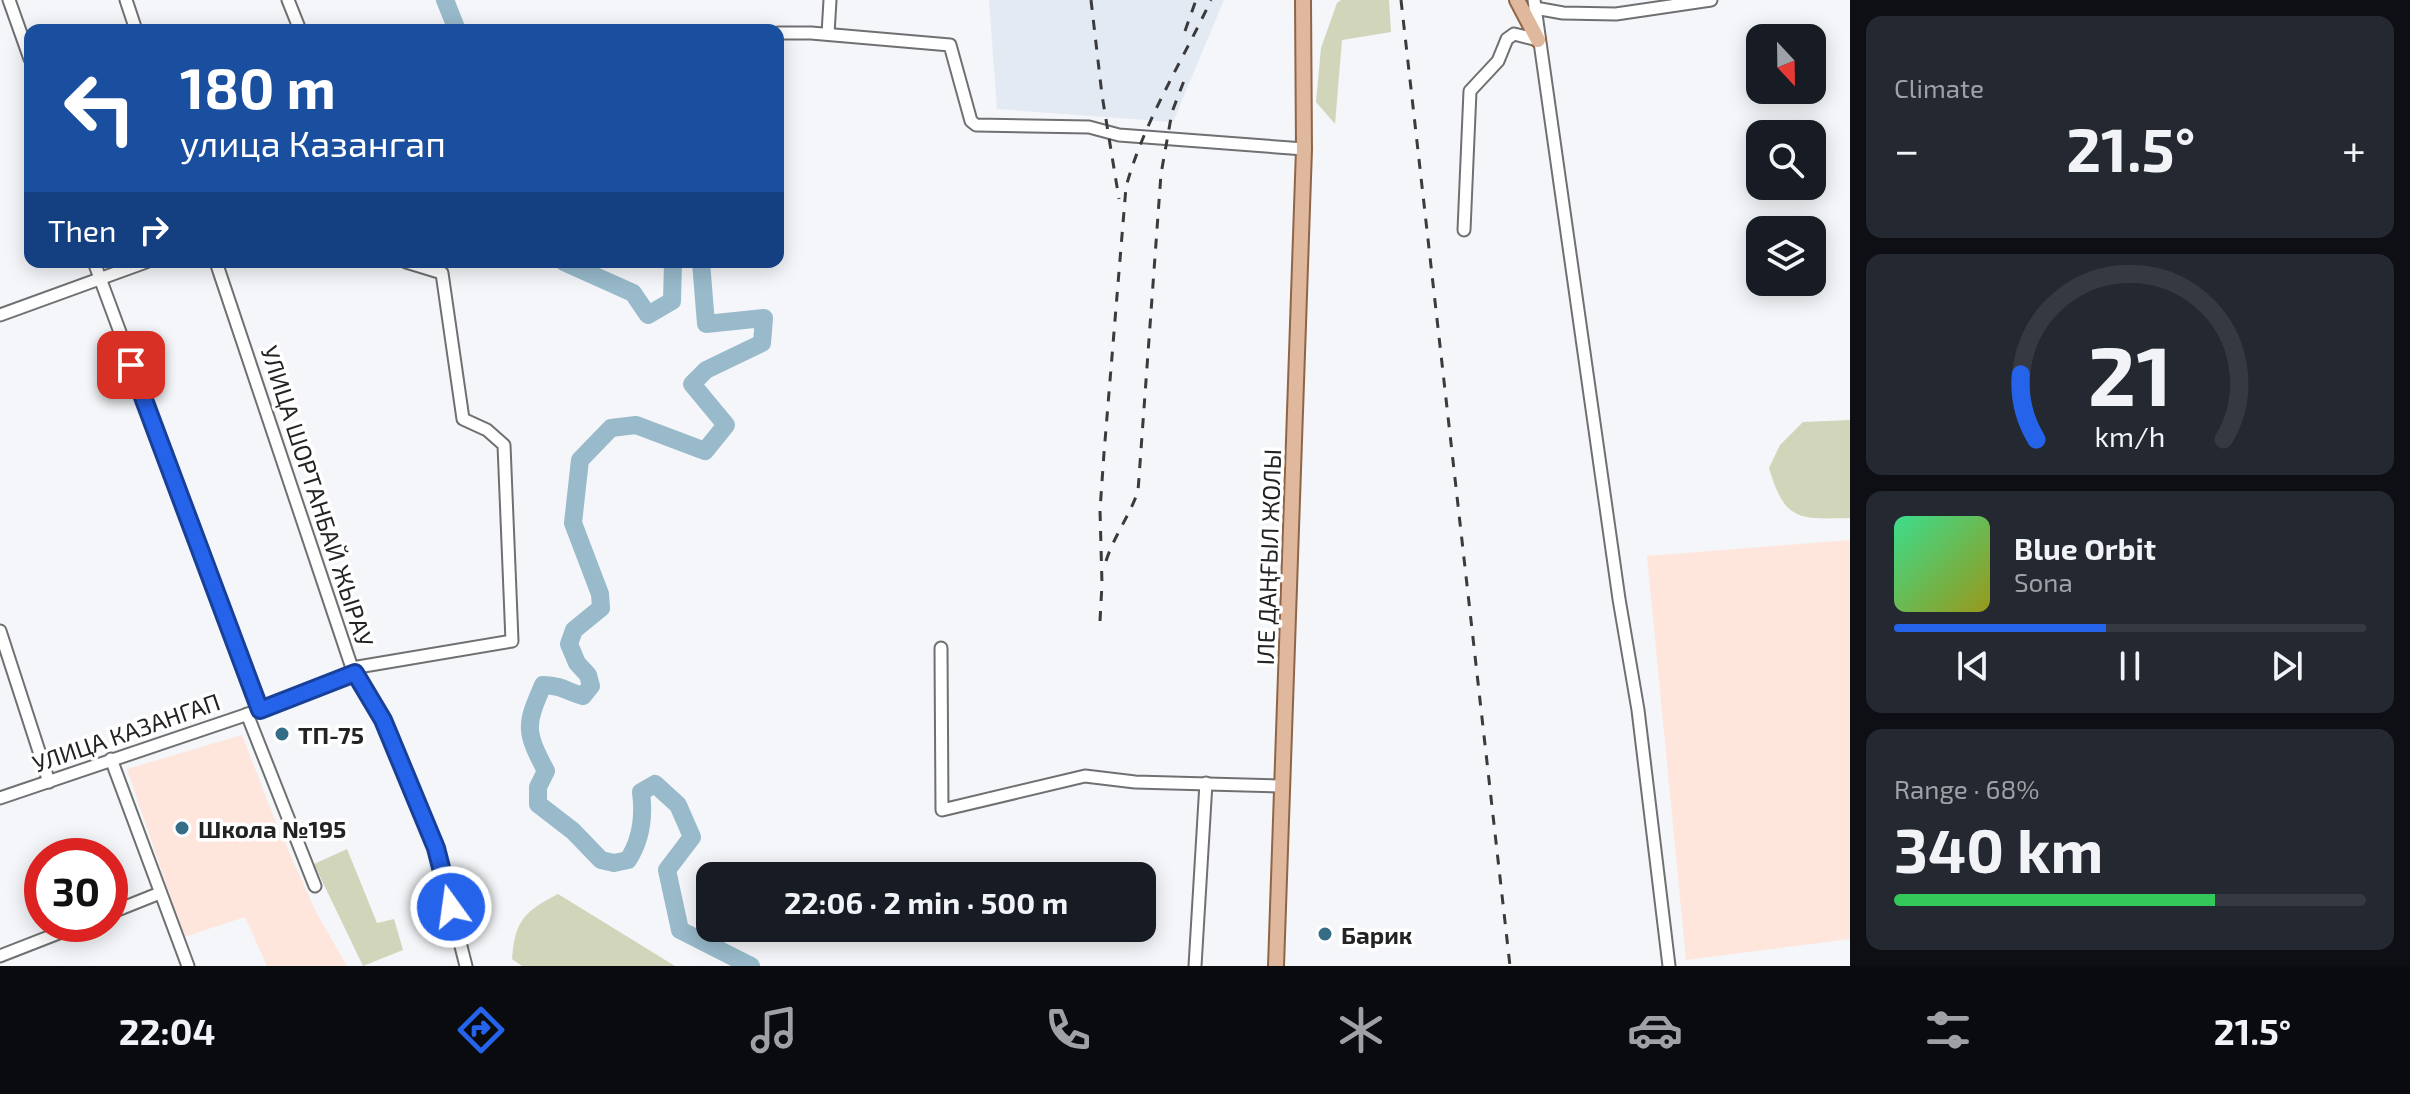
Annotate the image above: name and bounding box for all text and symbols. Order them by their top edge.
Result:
north arrow [1746,24,1826,104]
map controls [1746,24,1826,296]
text: 180 m [180,53,336,120]
icon: left [48,56,152,160]
text: Climate [1894,72,1984,103]
text: 21.5° [2066,112,2195,184]
button: search [1746,120,1826,200]
text: улица Казангап [180,121,446,164]
text: − [1894,122,1920,175]
text: + [2342,122,2366,175]
icon: right [132,208,176,252]
text: Then [48,212,116,248]
button: layers [1746,216,1826,296]
text: 21 [2088,323,2172,423]
pin [97,331,165,399]
street label: УЛИЦА ШОРТАНБАЙ ЖЫРАУ [256,342,381,651]
icon: arrive [109,343,153,387]
text: km/h [2095,418,2165,453]
street label: ІЛЕ ДАҢҒЫЛ ЖОЛЫ [1250,448,1286,666]
text: Blue Orbit [2014,530,2156,566]
text: Sona [2014,566,2073,597]
icon: previous [1951,644,1995,688]
icon: pause [2108,644,2152,688]
icon: next [2265,644,2309,688]
street label: УЛИЦА КАЗАНГАП [28,686,224,778]
place label: ТП-75 [298,720,364,749]
marker: ТП-75 [273,725,291,743]
text: Range · 68% [1894,773,2039,804]
text: 340 km [1894,813,2103,885]
place label: Школа №195 [198,814,346,843]
marker: Школа №195 [173,819,191,837]
speed limit sign: 30 [24,838,128,942]
position arrow [409,865,493,949]
text: 22:06 · 2 min · 500 m [784,884,1068,920]
place label: Барик [1341,920,1413,949]
marker: Барик [1316,925,1334,943]
icon: directions [453,1002,509,1058]
icon: music [746,1002,802,1058]
icon: phone [1040,1002,1096,1058]
icon: climate [1333,1002,1389,1058]
icon: car [1627,1002,1683,1058]
icon: filters [1920,1002,1976,1058]
text: 22:04 [119,1009,215,1052]
text: 21.5° [2214,1009,2291,1052]

